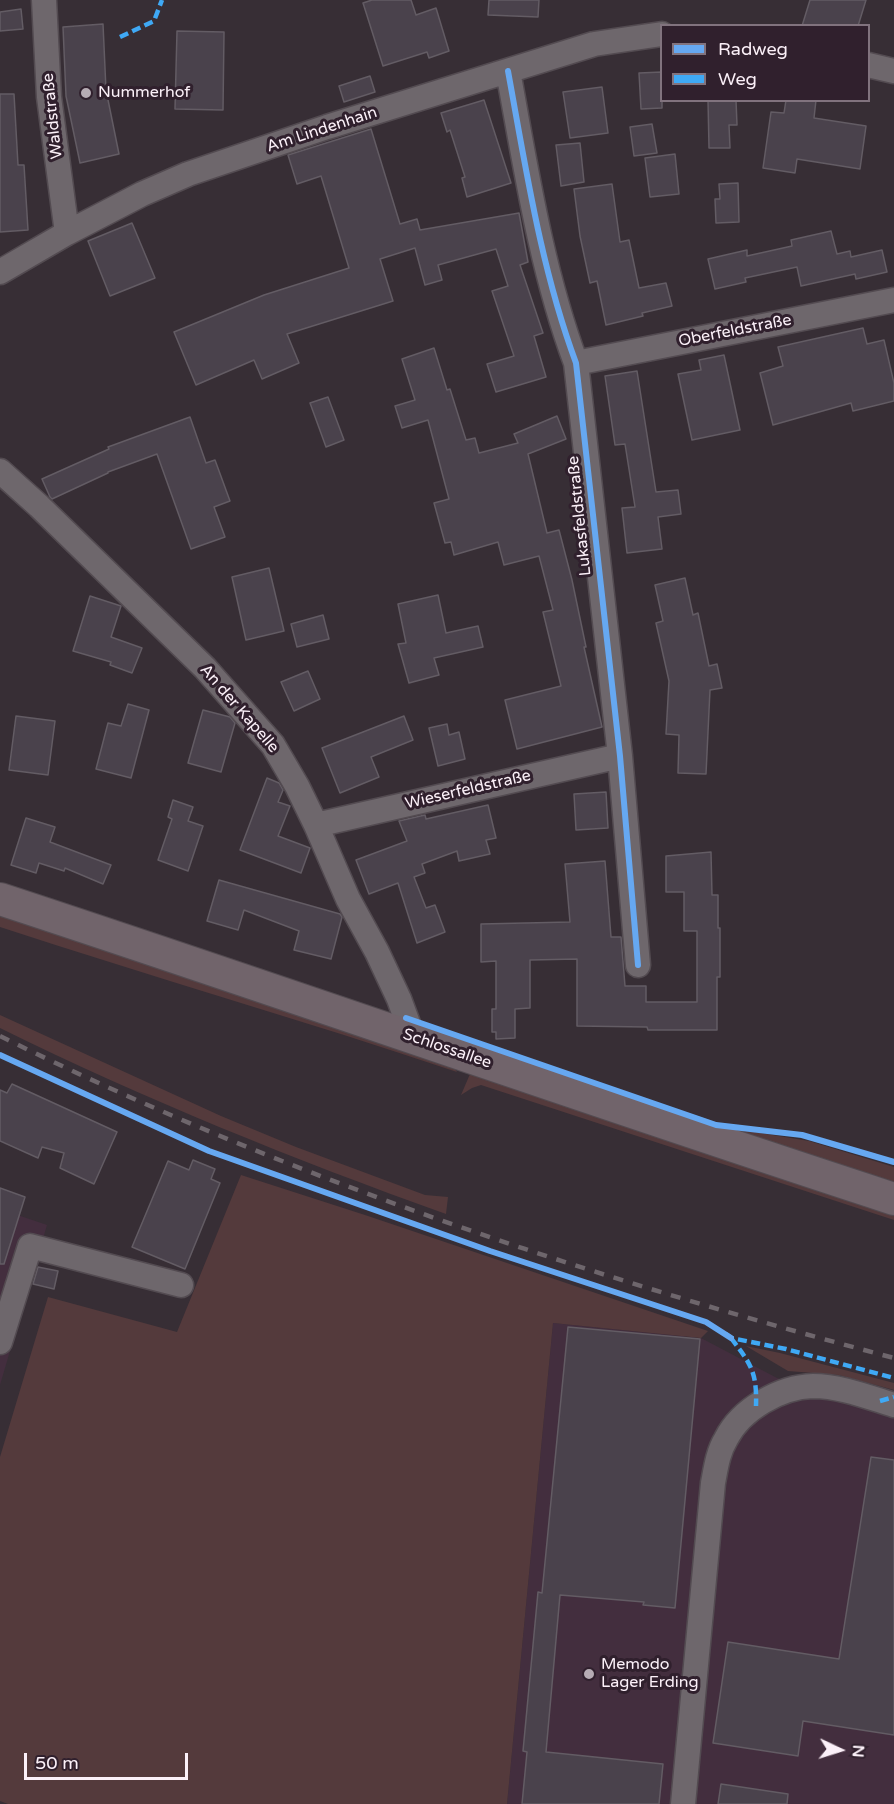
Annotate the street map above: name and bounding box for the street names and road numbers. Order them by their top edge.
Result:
street label: Waldstraße [39,72,67,160]
street label: Am Lindenhain [264,103,380,157]
street label: Oberfeldstraße [677,311,793,351]
street label: Lukasfeldstraße [564,455,596,577]
street label: An der Kapelle [195,661,283,757]
street label: Wieserfeldstraße [403,766,533,814]
street label: Schlossallee [400,1025,494,1073]

